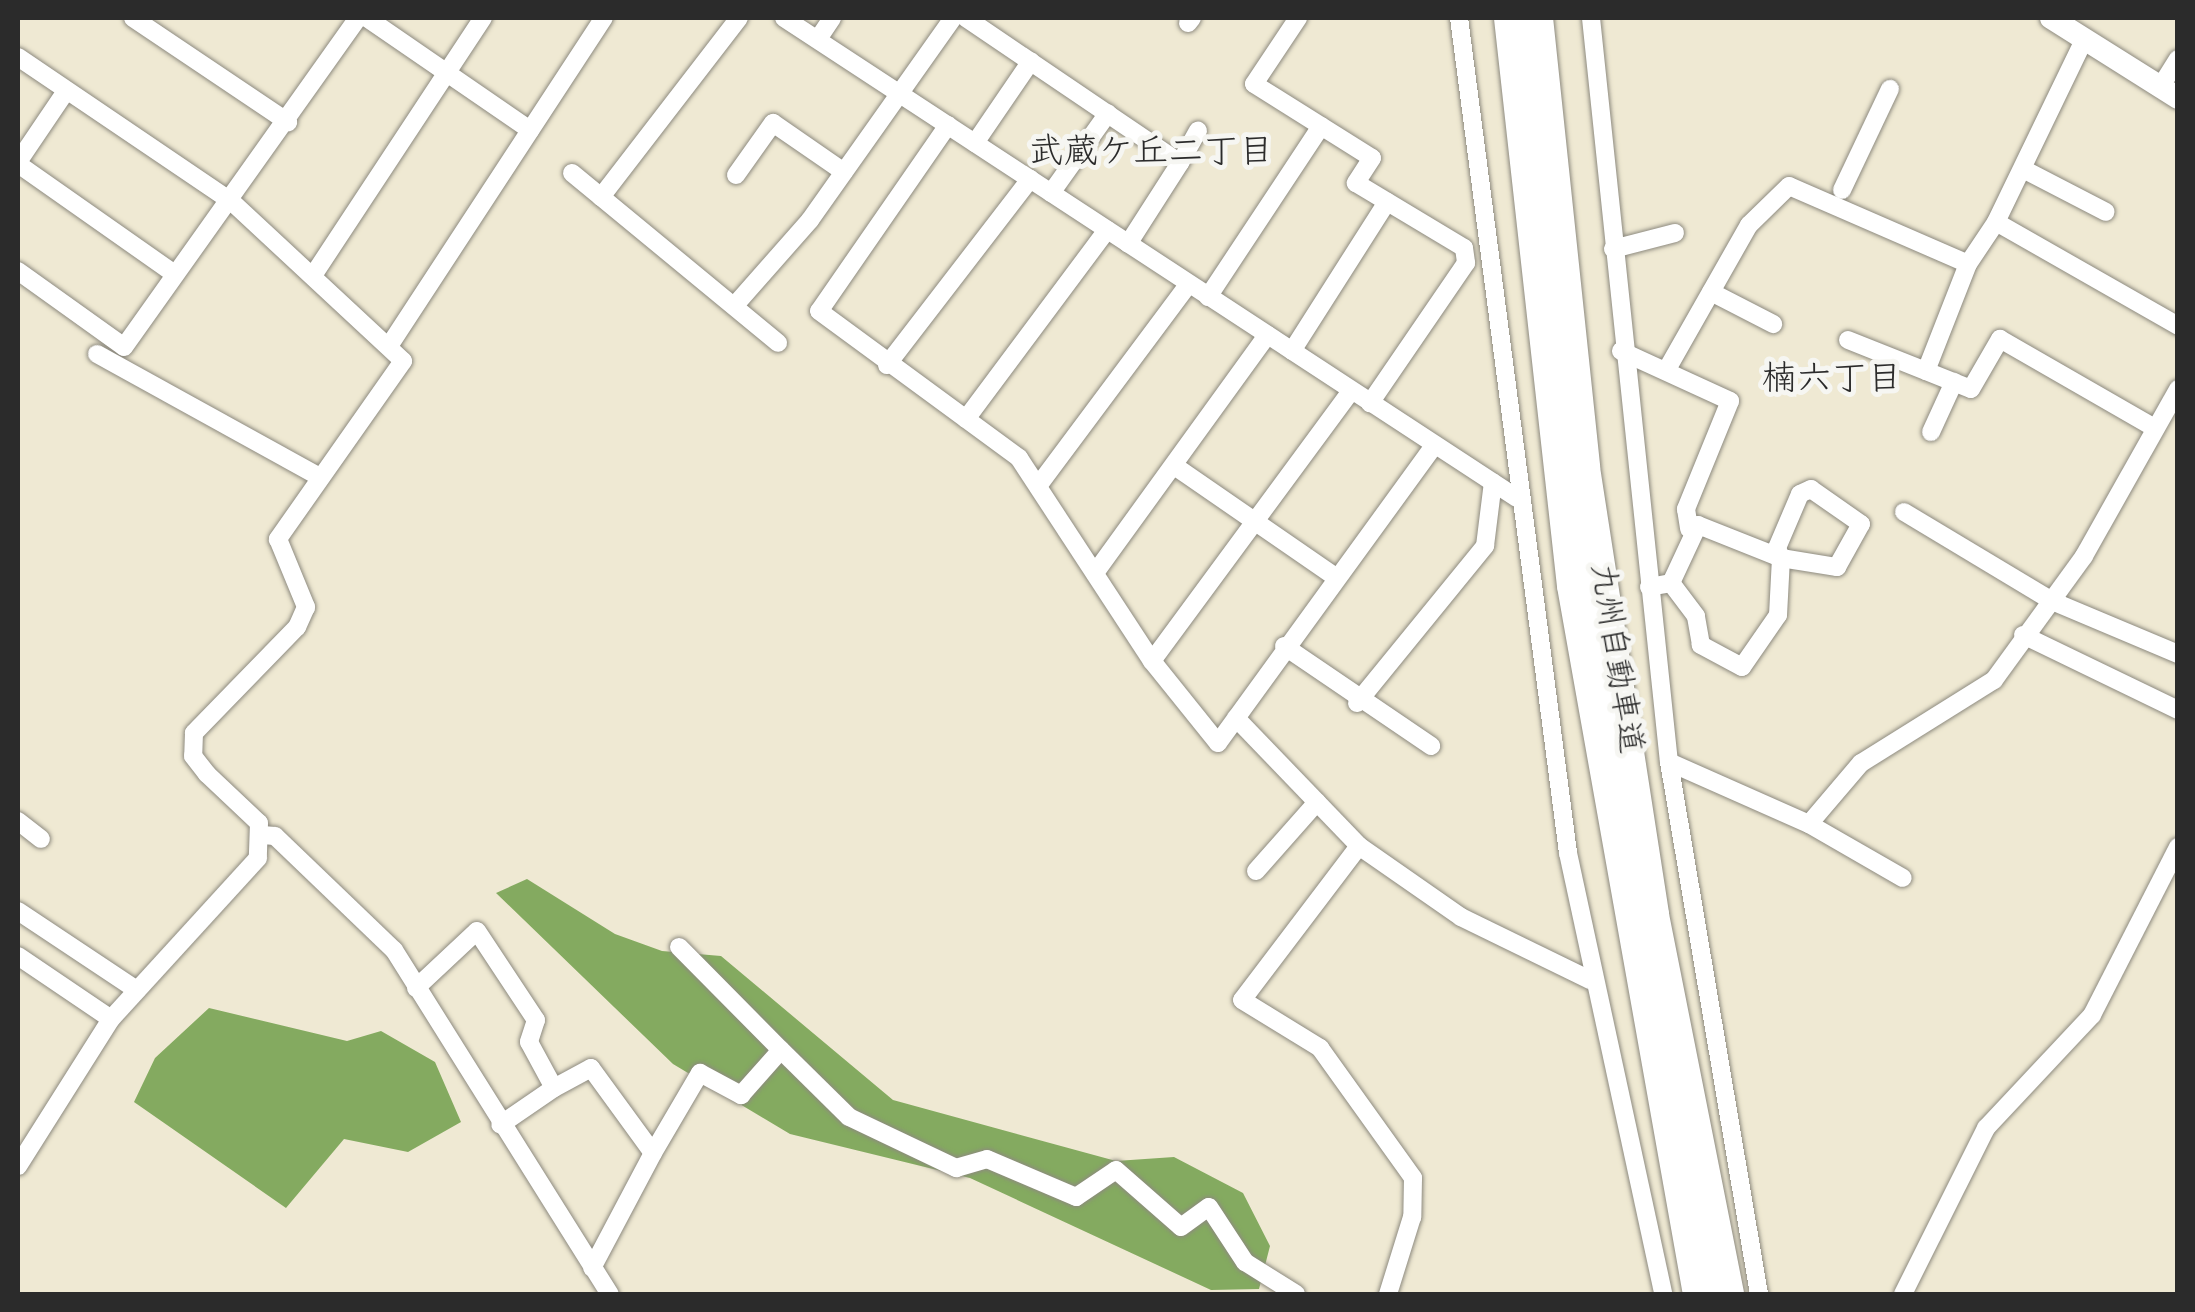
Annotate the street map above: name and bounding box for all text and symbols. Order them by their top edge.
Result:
district label: 武蔵ケ丘二丁目 [1029,134,1273,176]
district label: 楠六丁目 [1762,361,1902,403]
street label: 九州自動車道 [1579,561,1647,757]

